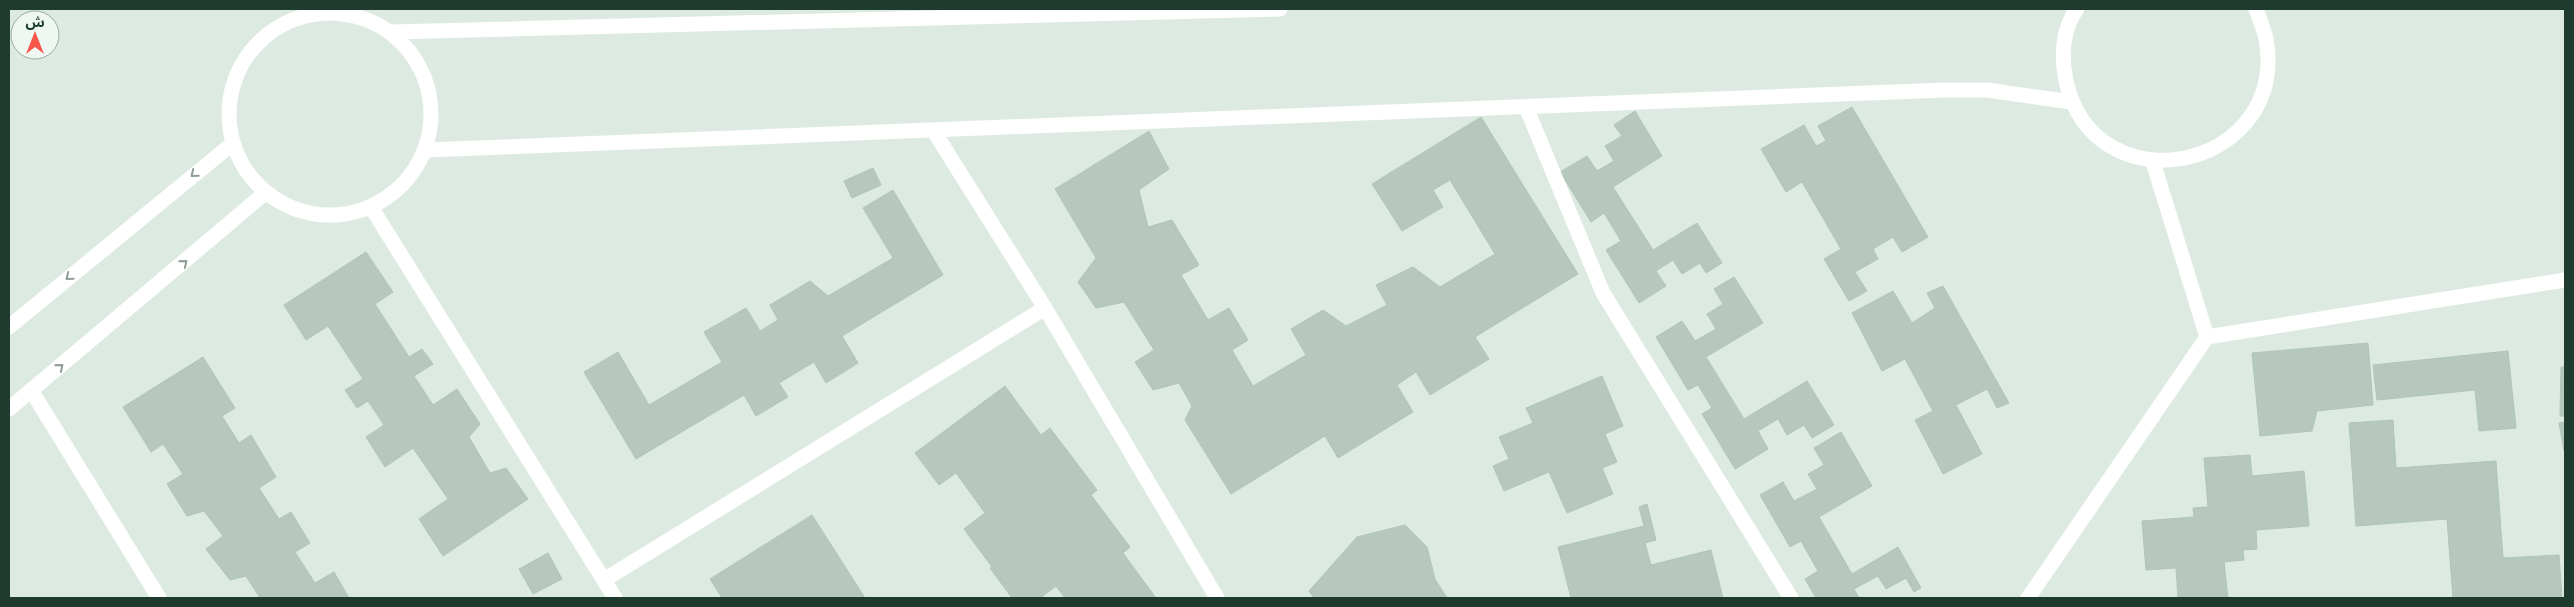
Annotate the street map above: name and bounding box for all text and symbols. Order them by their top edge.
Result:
north arrow [10,10,60,60]
text: ش [25,13,45,31]
one-way arrow [191,168,200,176]
one-way arrow [179,259,188,268]
one-way arrow [65,272,74,281]
one-way arrow [54,363,63,372]

